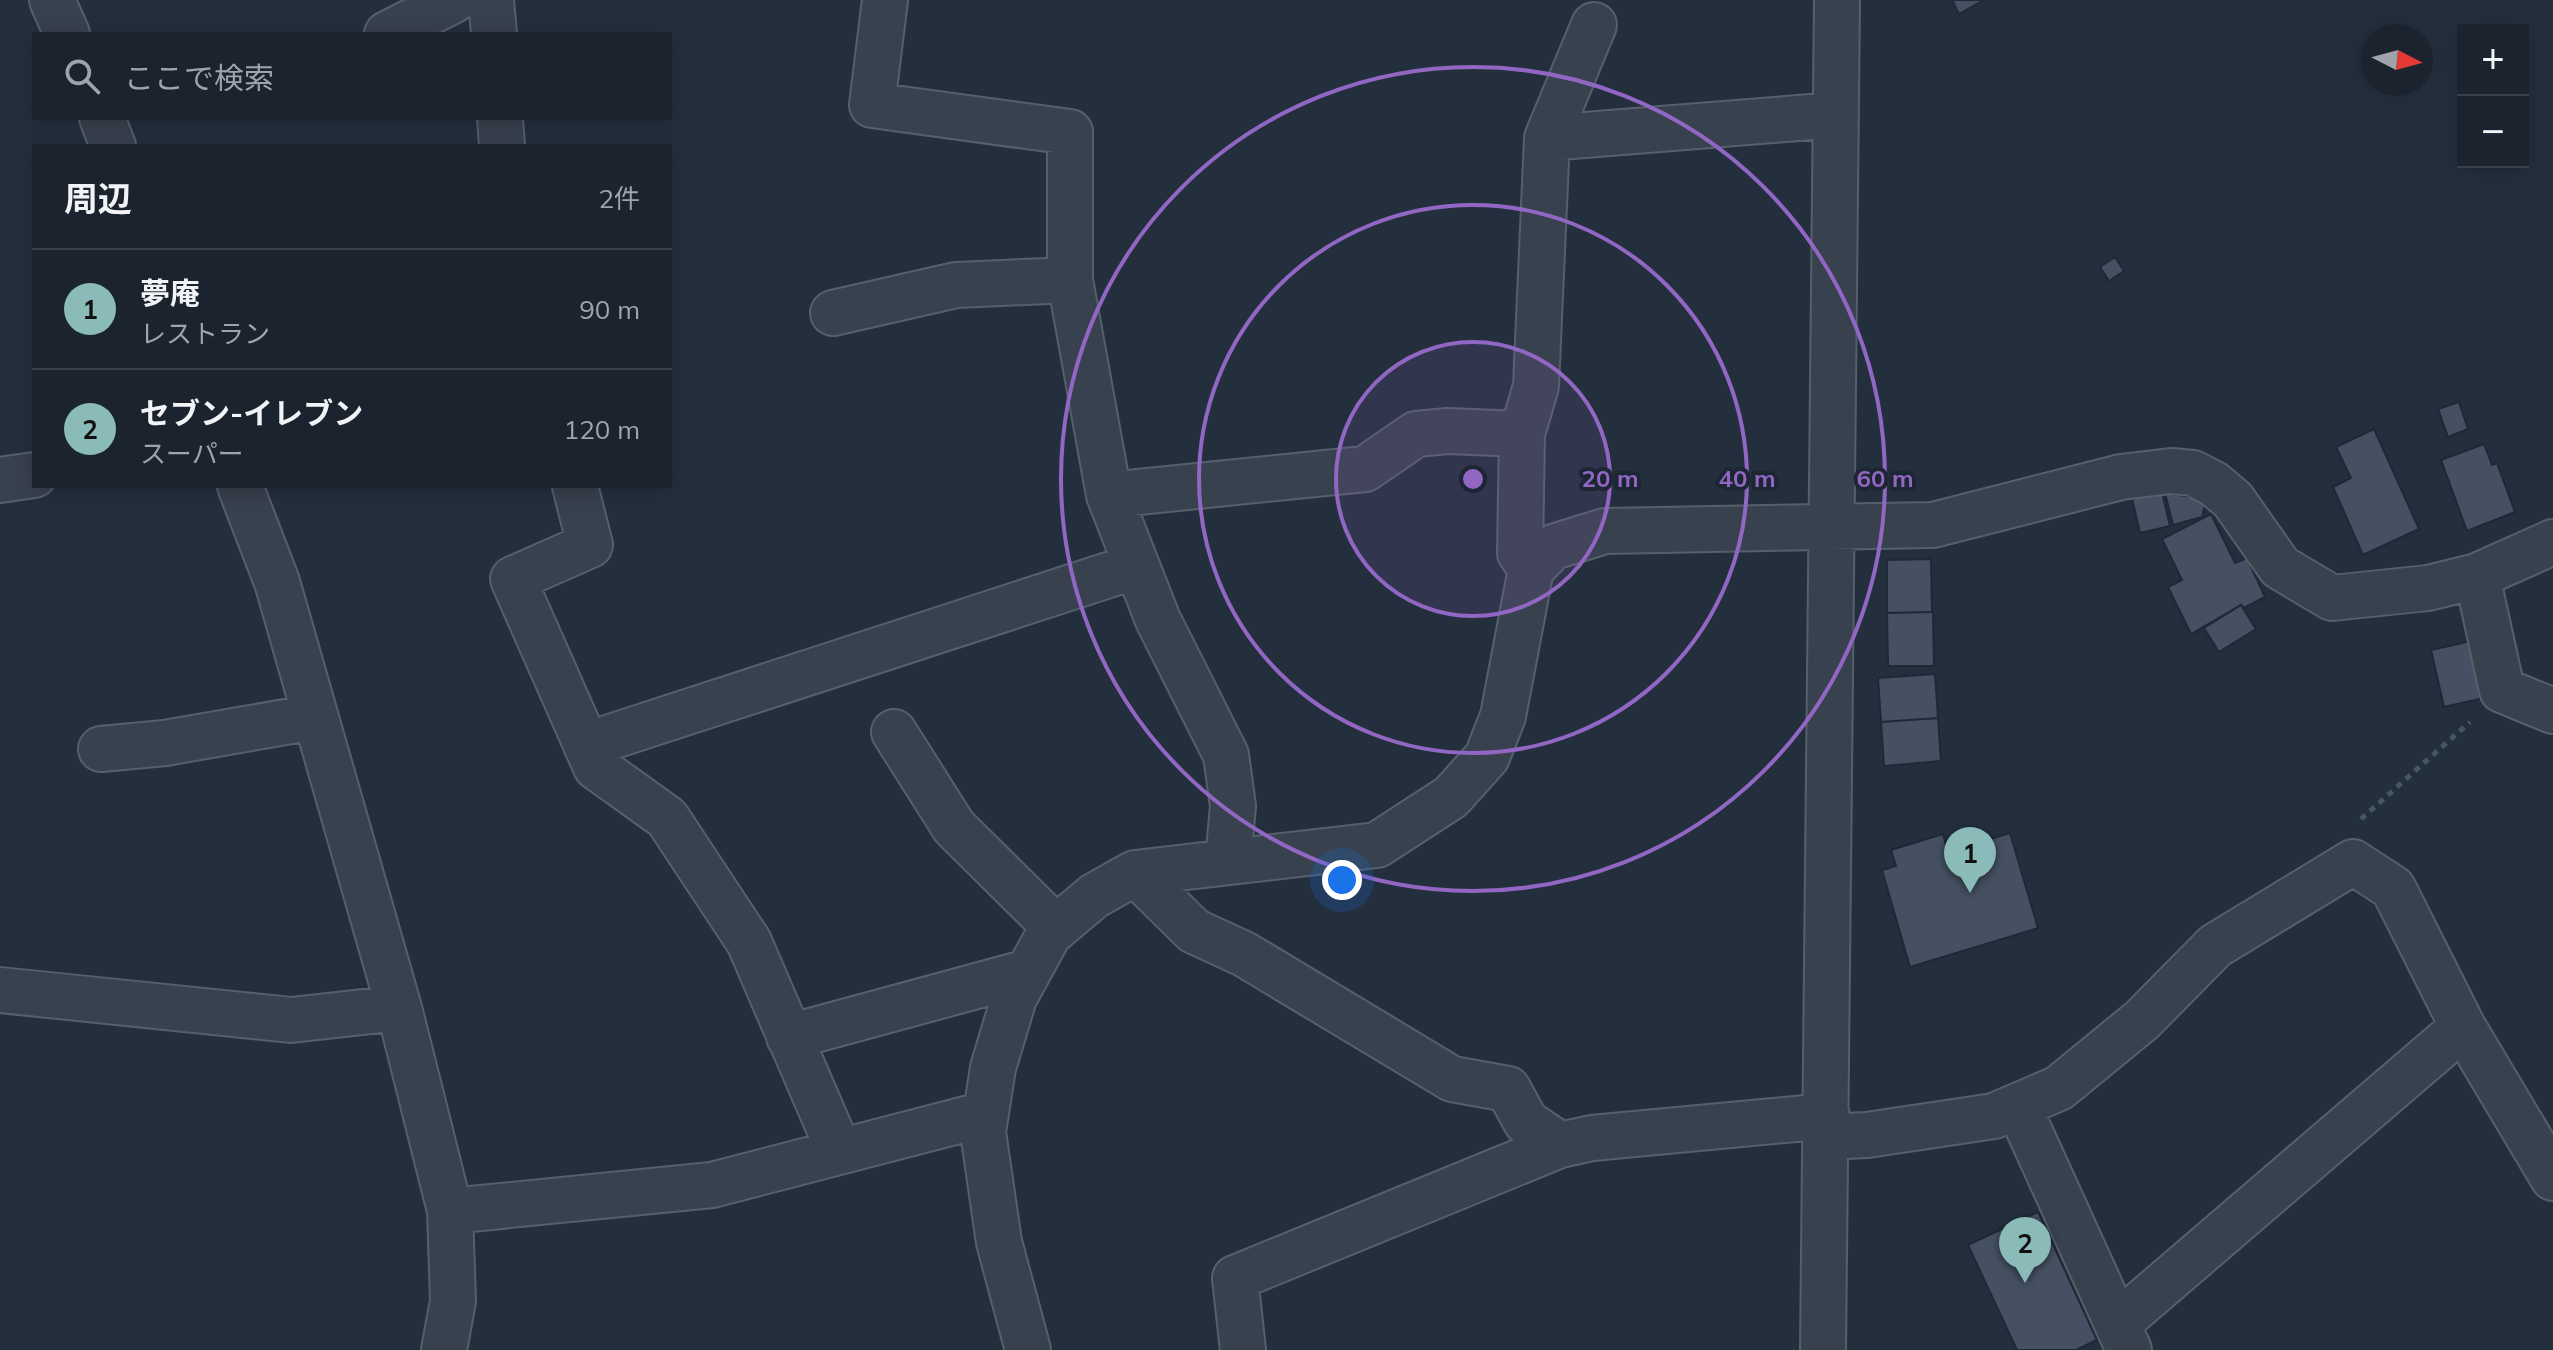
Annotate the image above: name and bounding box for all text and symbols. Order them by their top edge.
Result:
north arrow [2361,24,2433,96]
map controls [2457,24,2529,168]
button: + [2457,24,2529,96]
search box [32,32,672,120]
icon: search [60,54,104,98]
text: ここで検索 [124,59,274,97]
button: − [2457,96,2529,168]
text: 周辺 [64,177,132,220]
text: 2件 [598,182,640,215]
text: 夢庵 [140,274,200,312]
text: 1 [82,293,98,326]
text: 90 m [579,293,640,326]
text: レストラン [140,317,270,350]
text: セブン-イレブン [140,394,363,432]
text: 2 [82,413,98,446]
text: 120 m [564,413,640,446]
text: スーパー [140,437,244,470]
text: 20 m [1582,463,1638,493]
text: 40 m [1719,463,1775,493]
text: 60 m [1857,463,1913,493]
centre of rings [1459,465,1487,493]
pin: 1 [1944,827,1996,893]
your location [1322,860,1362,900]
pin: 2 [1999,1217,2051,1283]

